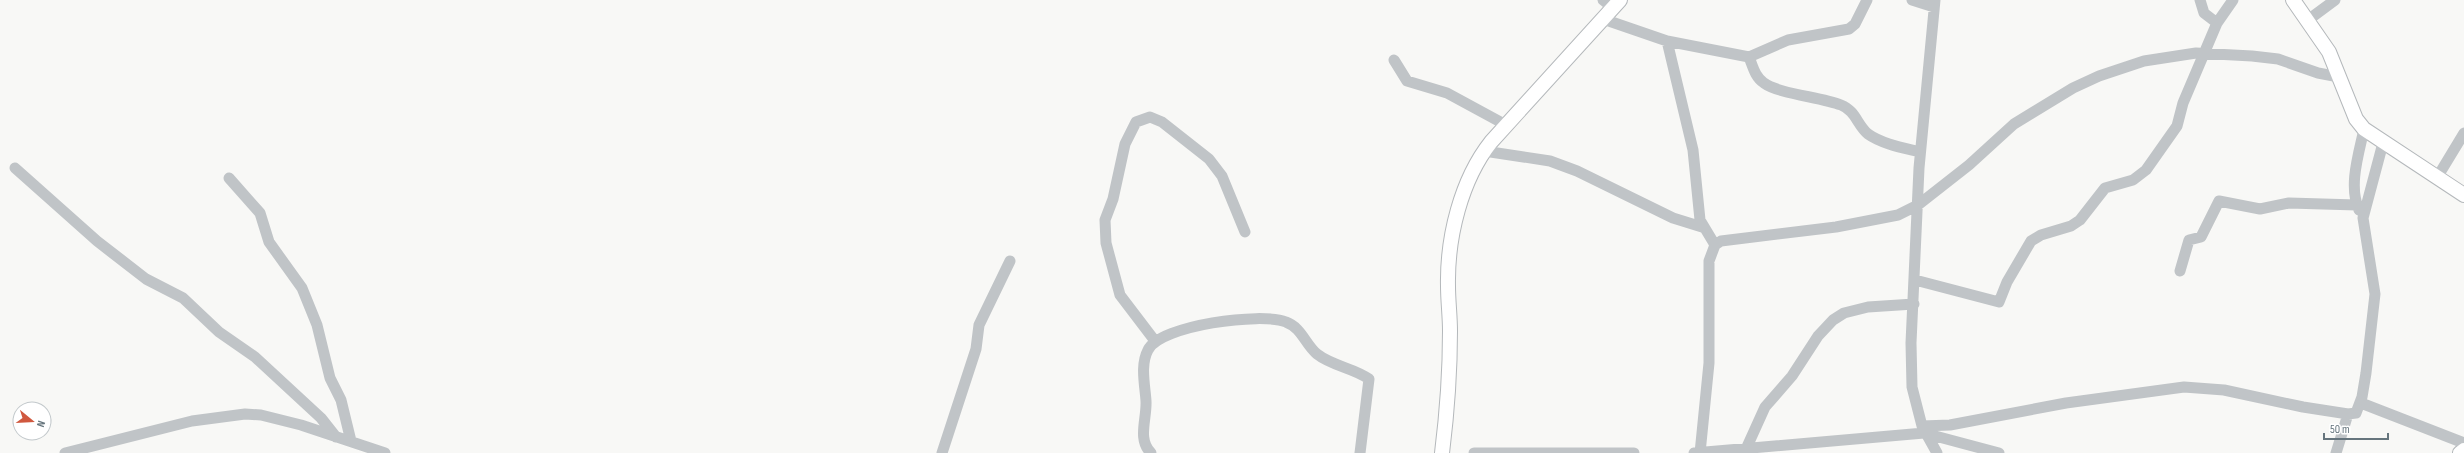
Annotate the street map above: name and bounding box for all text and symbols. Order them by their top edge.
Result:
north arrow [12,401,52,441]
scale bar [2324,415,2388,441]
text: N [34,419,48,429]
text: 50 m [2330,422,2350,437]

